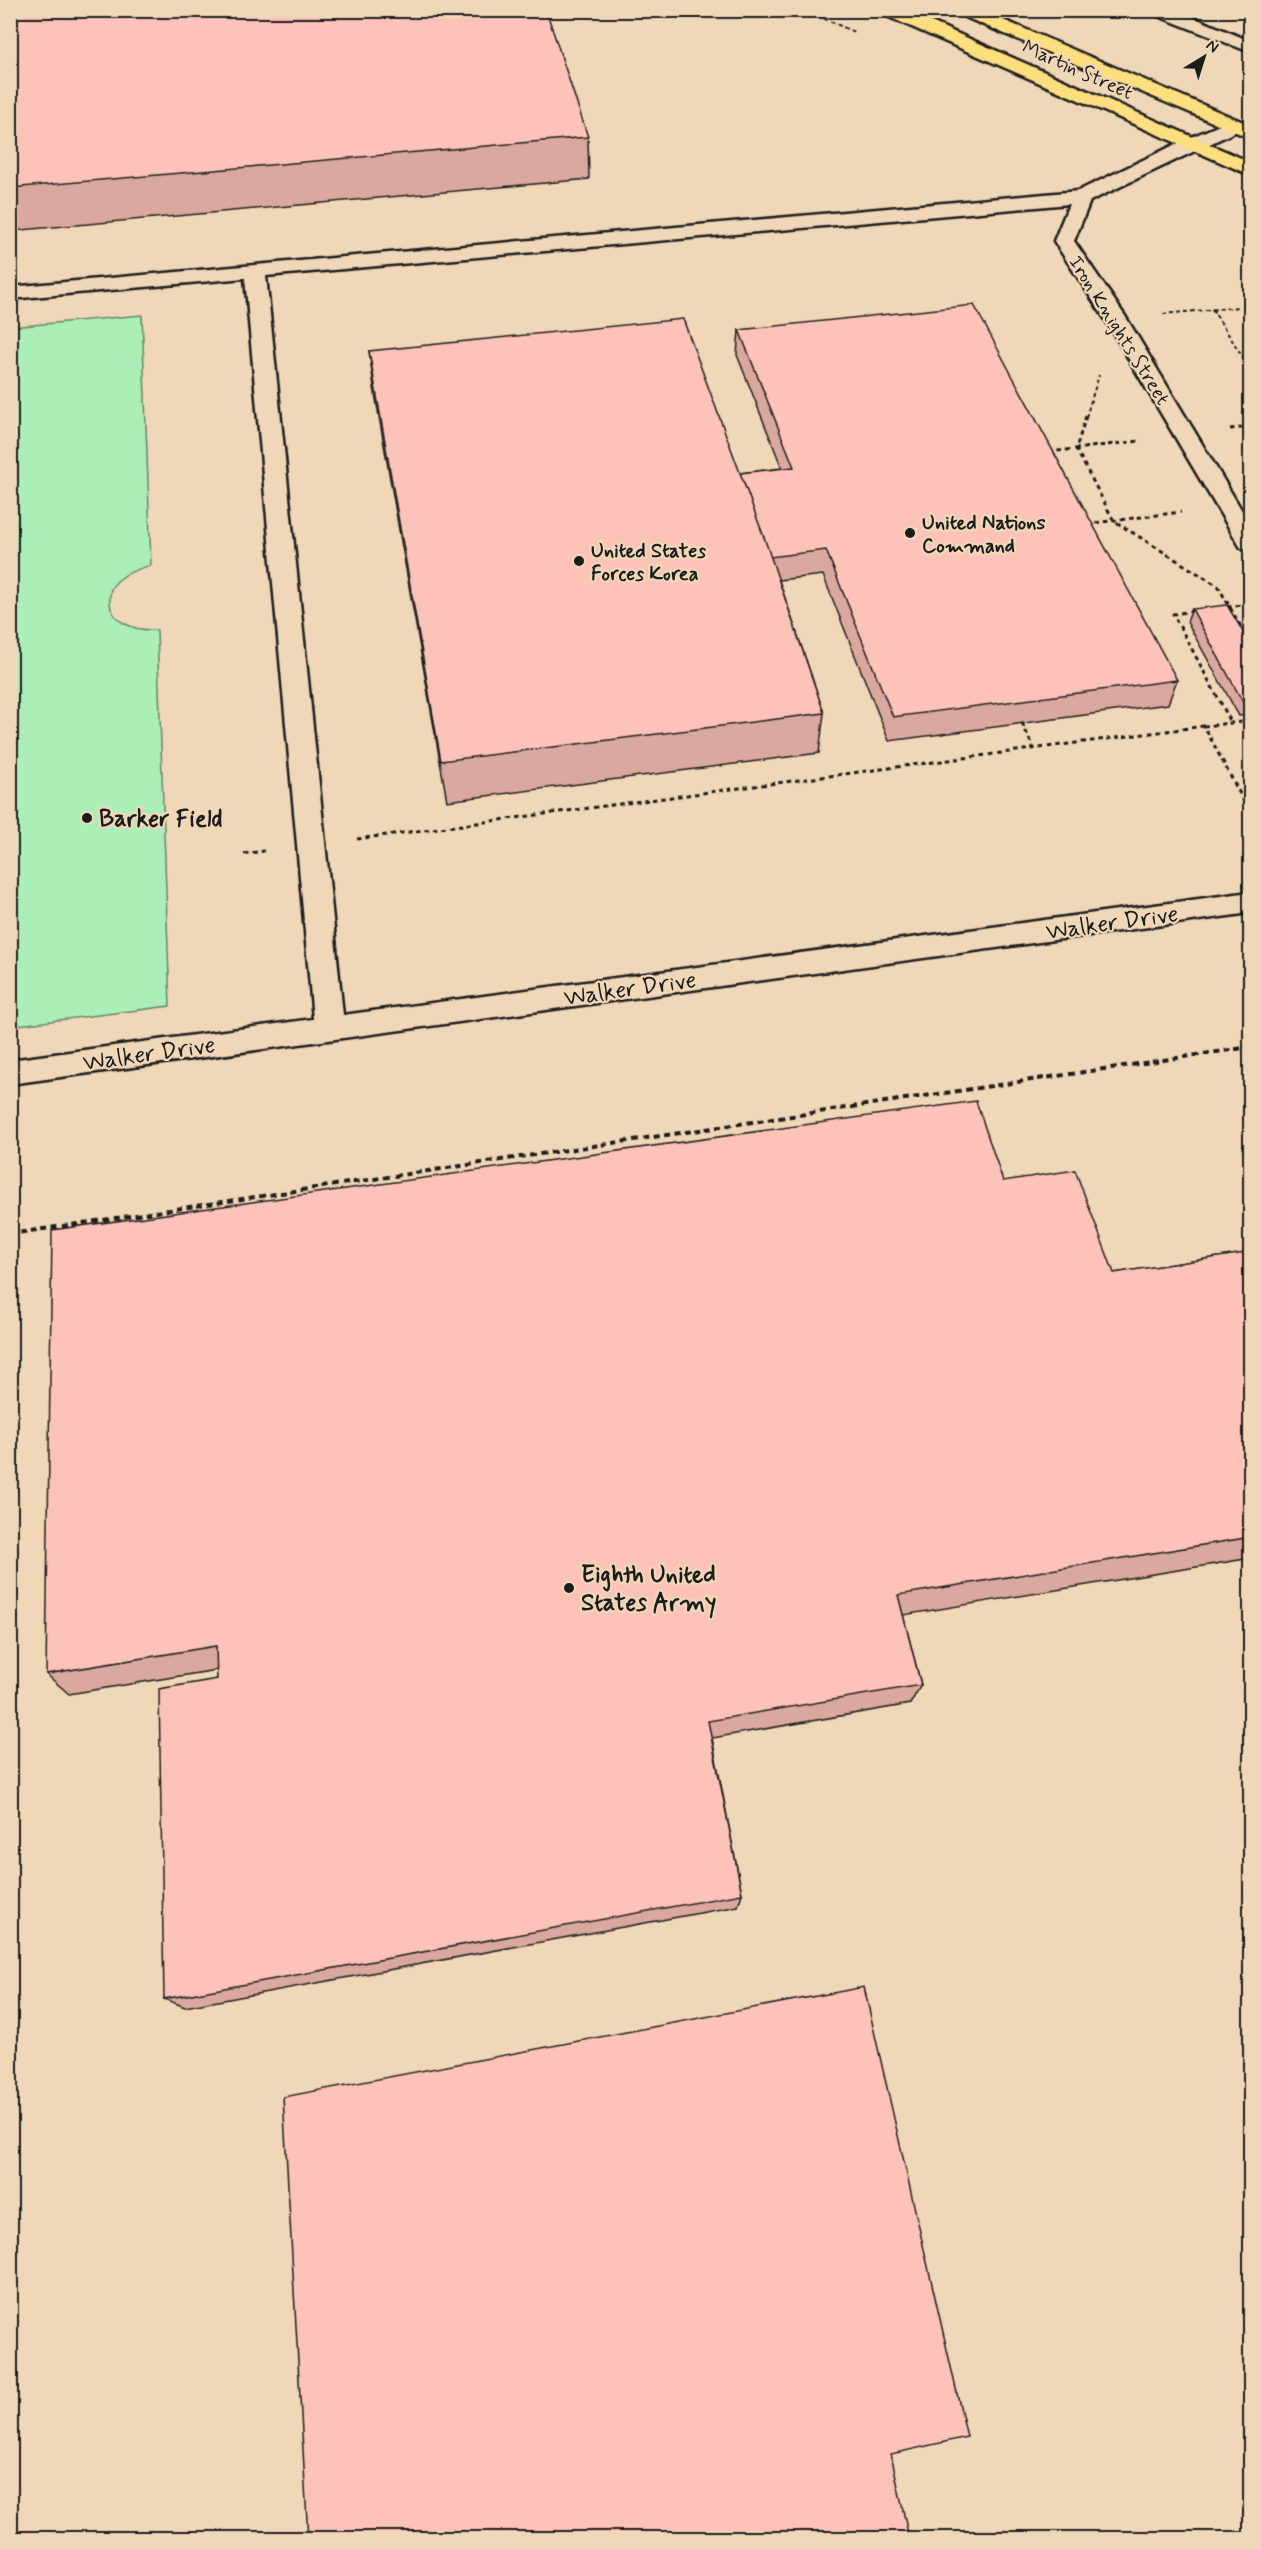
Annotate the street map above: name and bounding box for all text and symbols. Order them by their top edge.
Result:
north arrow [1174,27,1234,87]
street label: Martin Street [1018,34,1137,107]
text: N [1202,35,1223,58]
street label: Iron Knights Street [1062,251,1176,411]
place label: United Nations Command [922,510,1045,560]
marker: United Nations Command [903,526,917,540]
place label: United States Forces Korea [591,538,706,588]
marker: United States Forces Korea [572,554,586,568]
place label: Barker Field [99,804,222,835]
marker: Barker Field [80,811,94,825]
street label: Walker Drive [1044,899,1180,948]
street label: Walker Drive [562,965,698,1014]
street label: Walker Drive [81,1030,217,1079]
place label: Eighth United States Army [581,1560,716,1619]
marker: Eighth United States Army [562,1581,576,1595]

